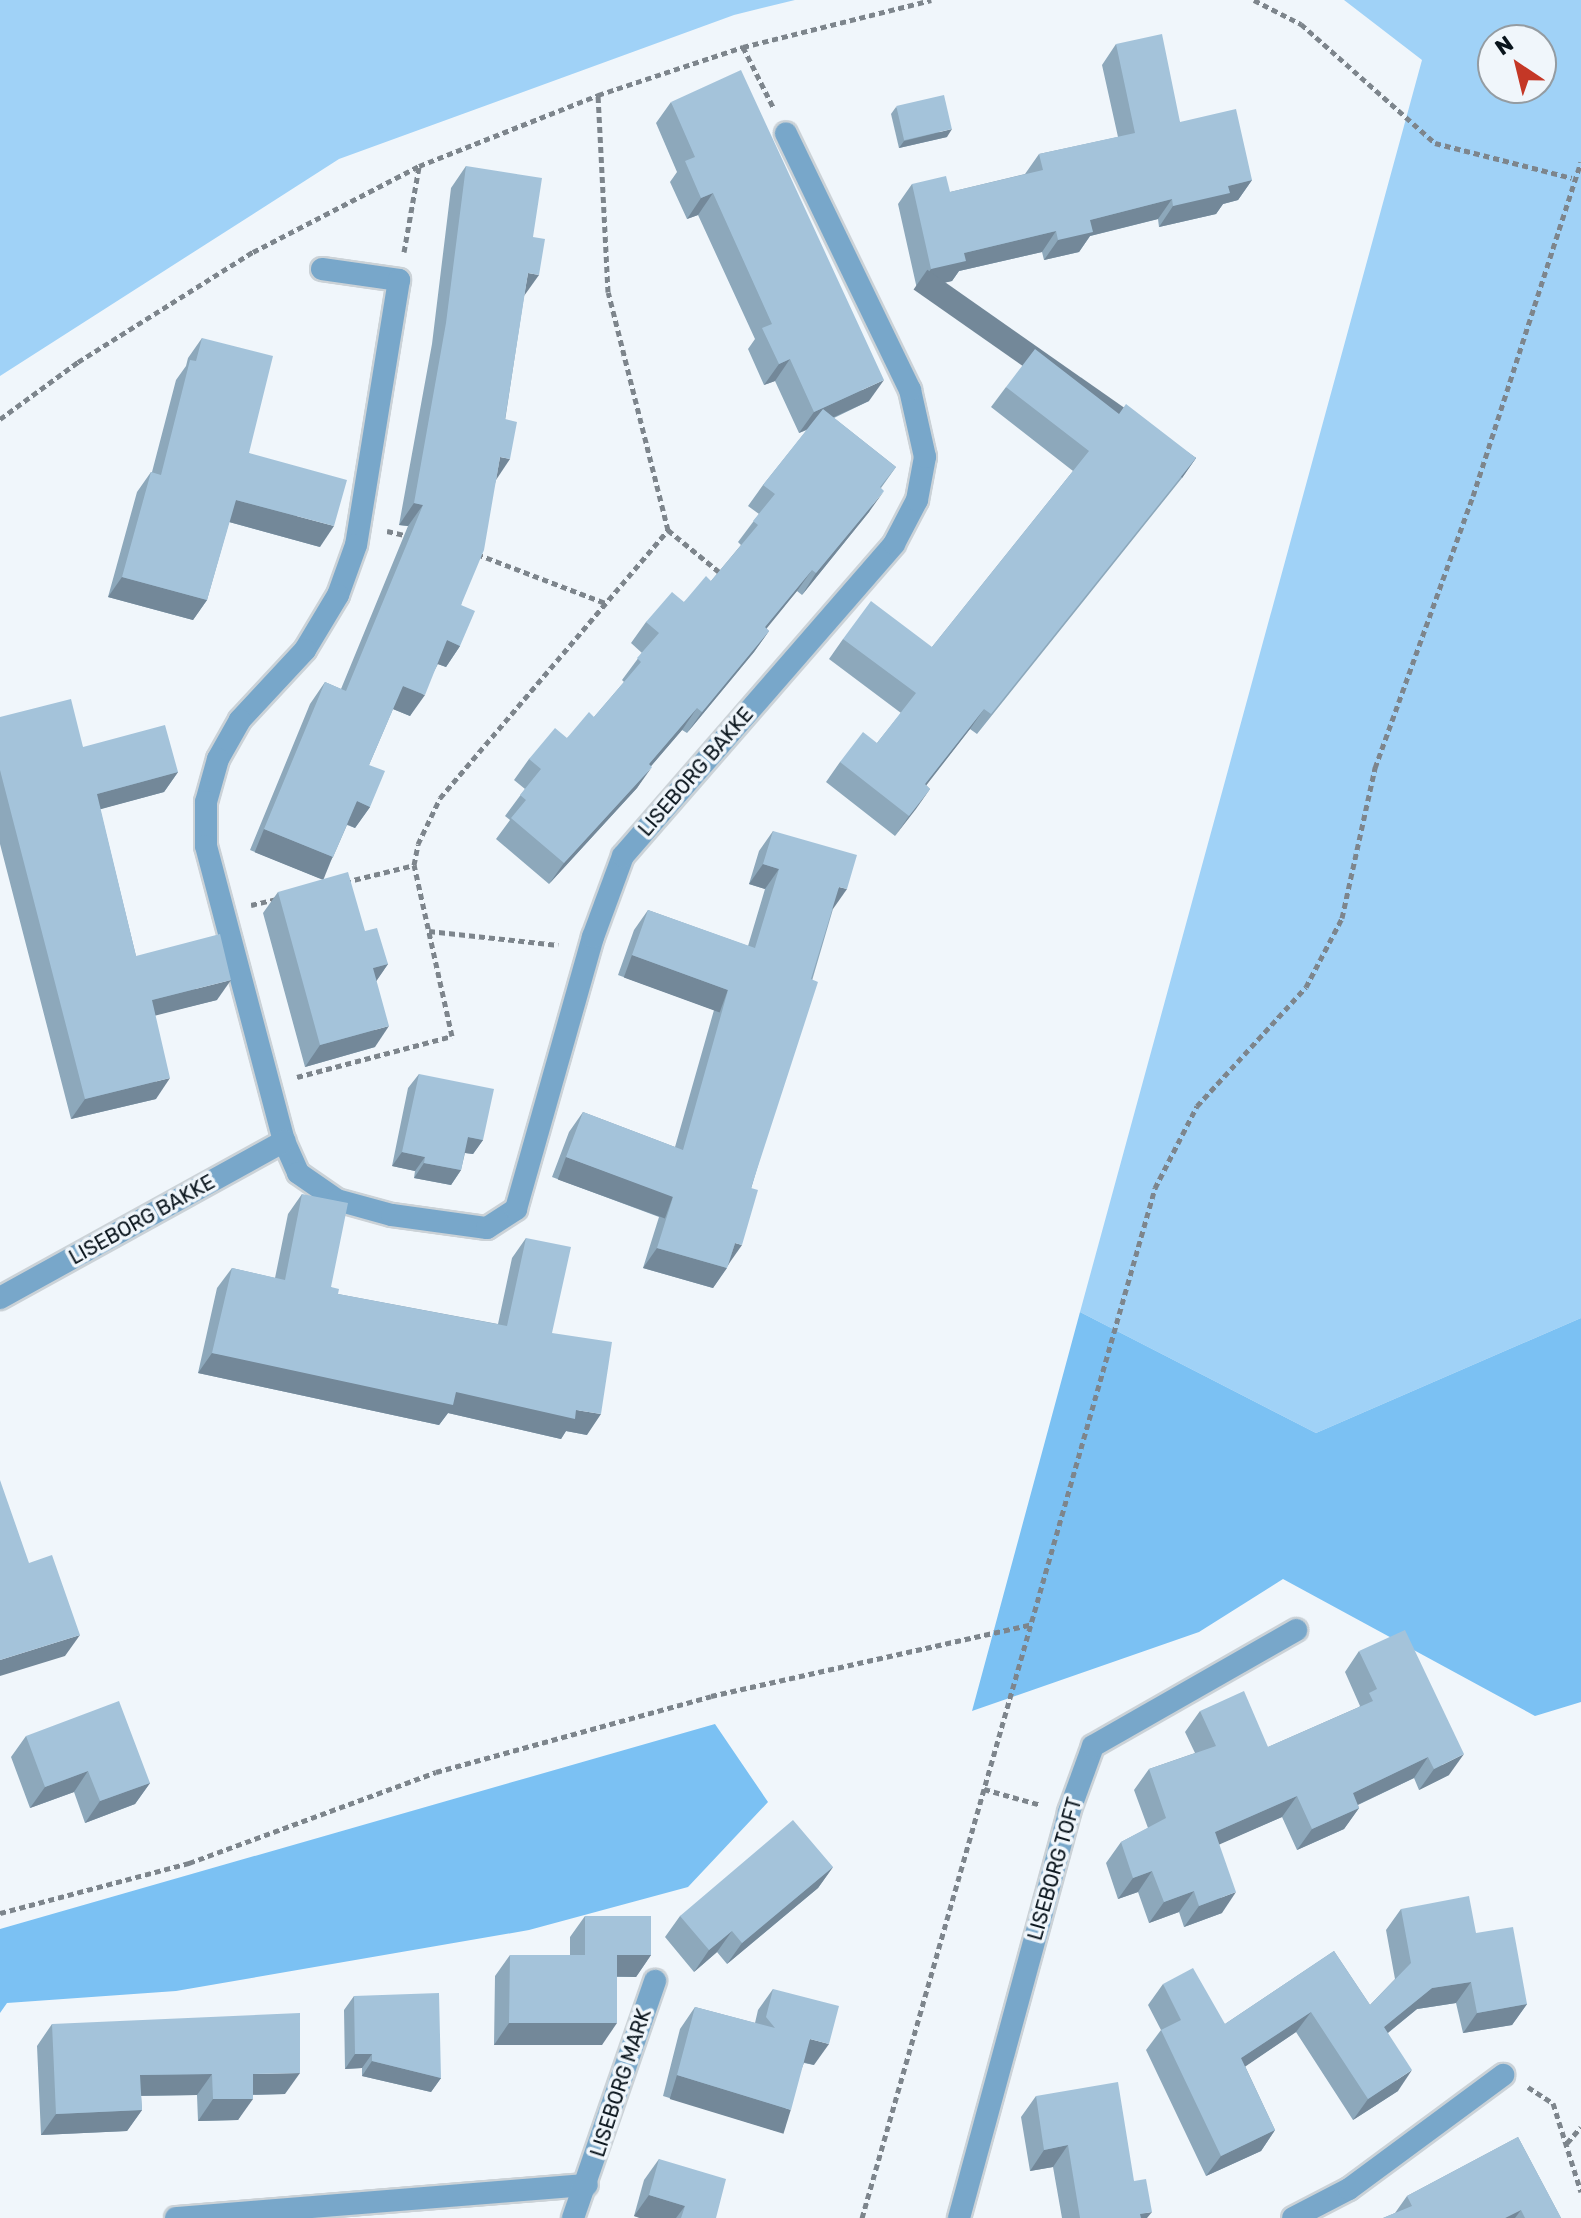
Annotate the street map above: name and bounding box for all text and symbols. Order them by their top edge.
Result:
north arrow [1477,24,1557,104]
text: N [1490,30,1518,61]
street label: LISEBORG BAKKE [634,703,758,841]
street label: LISEBORG BAKKE [65,1170,219,1270]
street label: LISEBORG TOFT [1023,1795,1087,1943]
street label: LISEBORG MARK [586,2006,656,2160]

